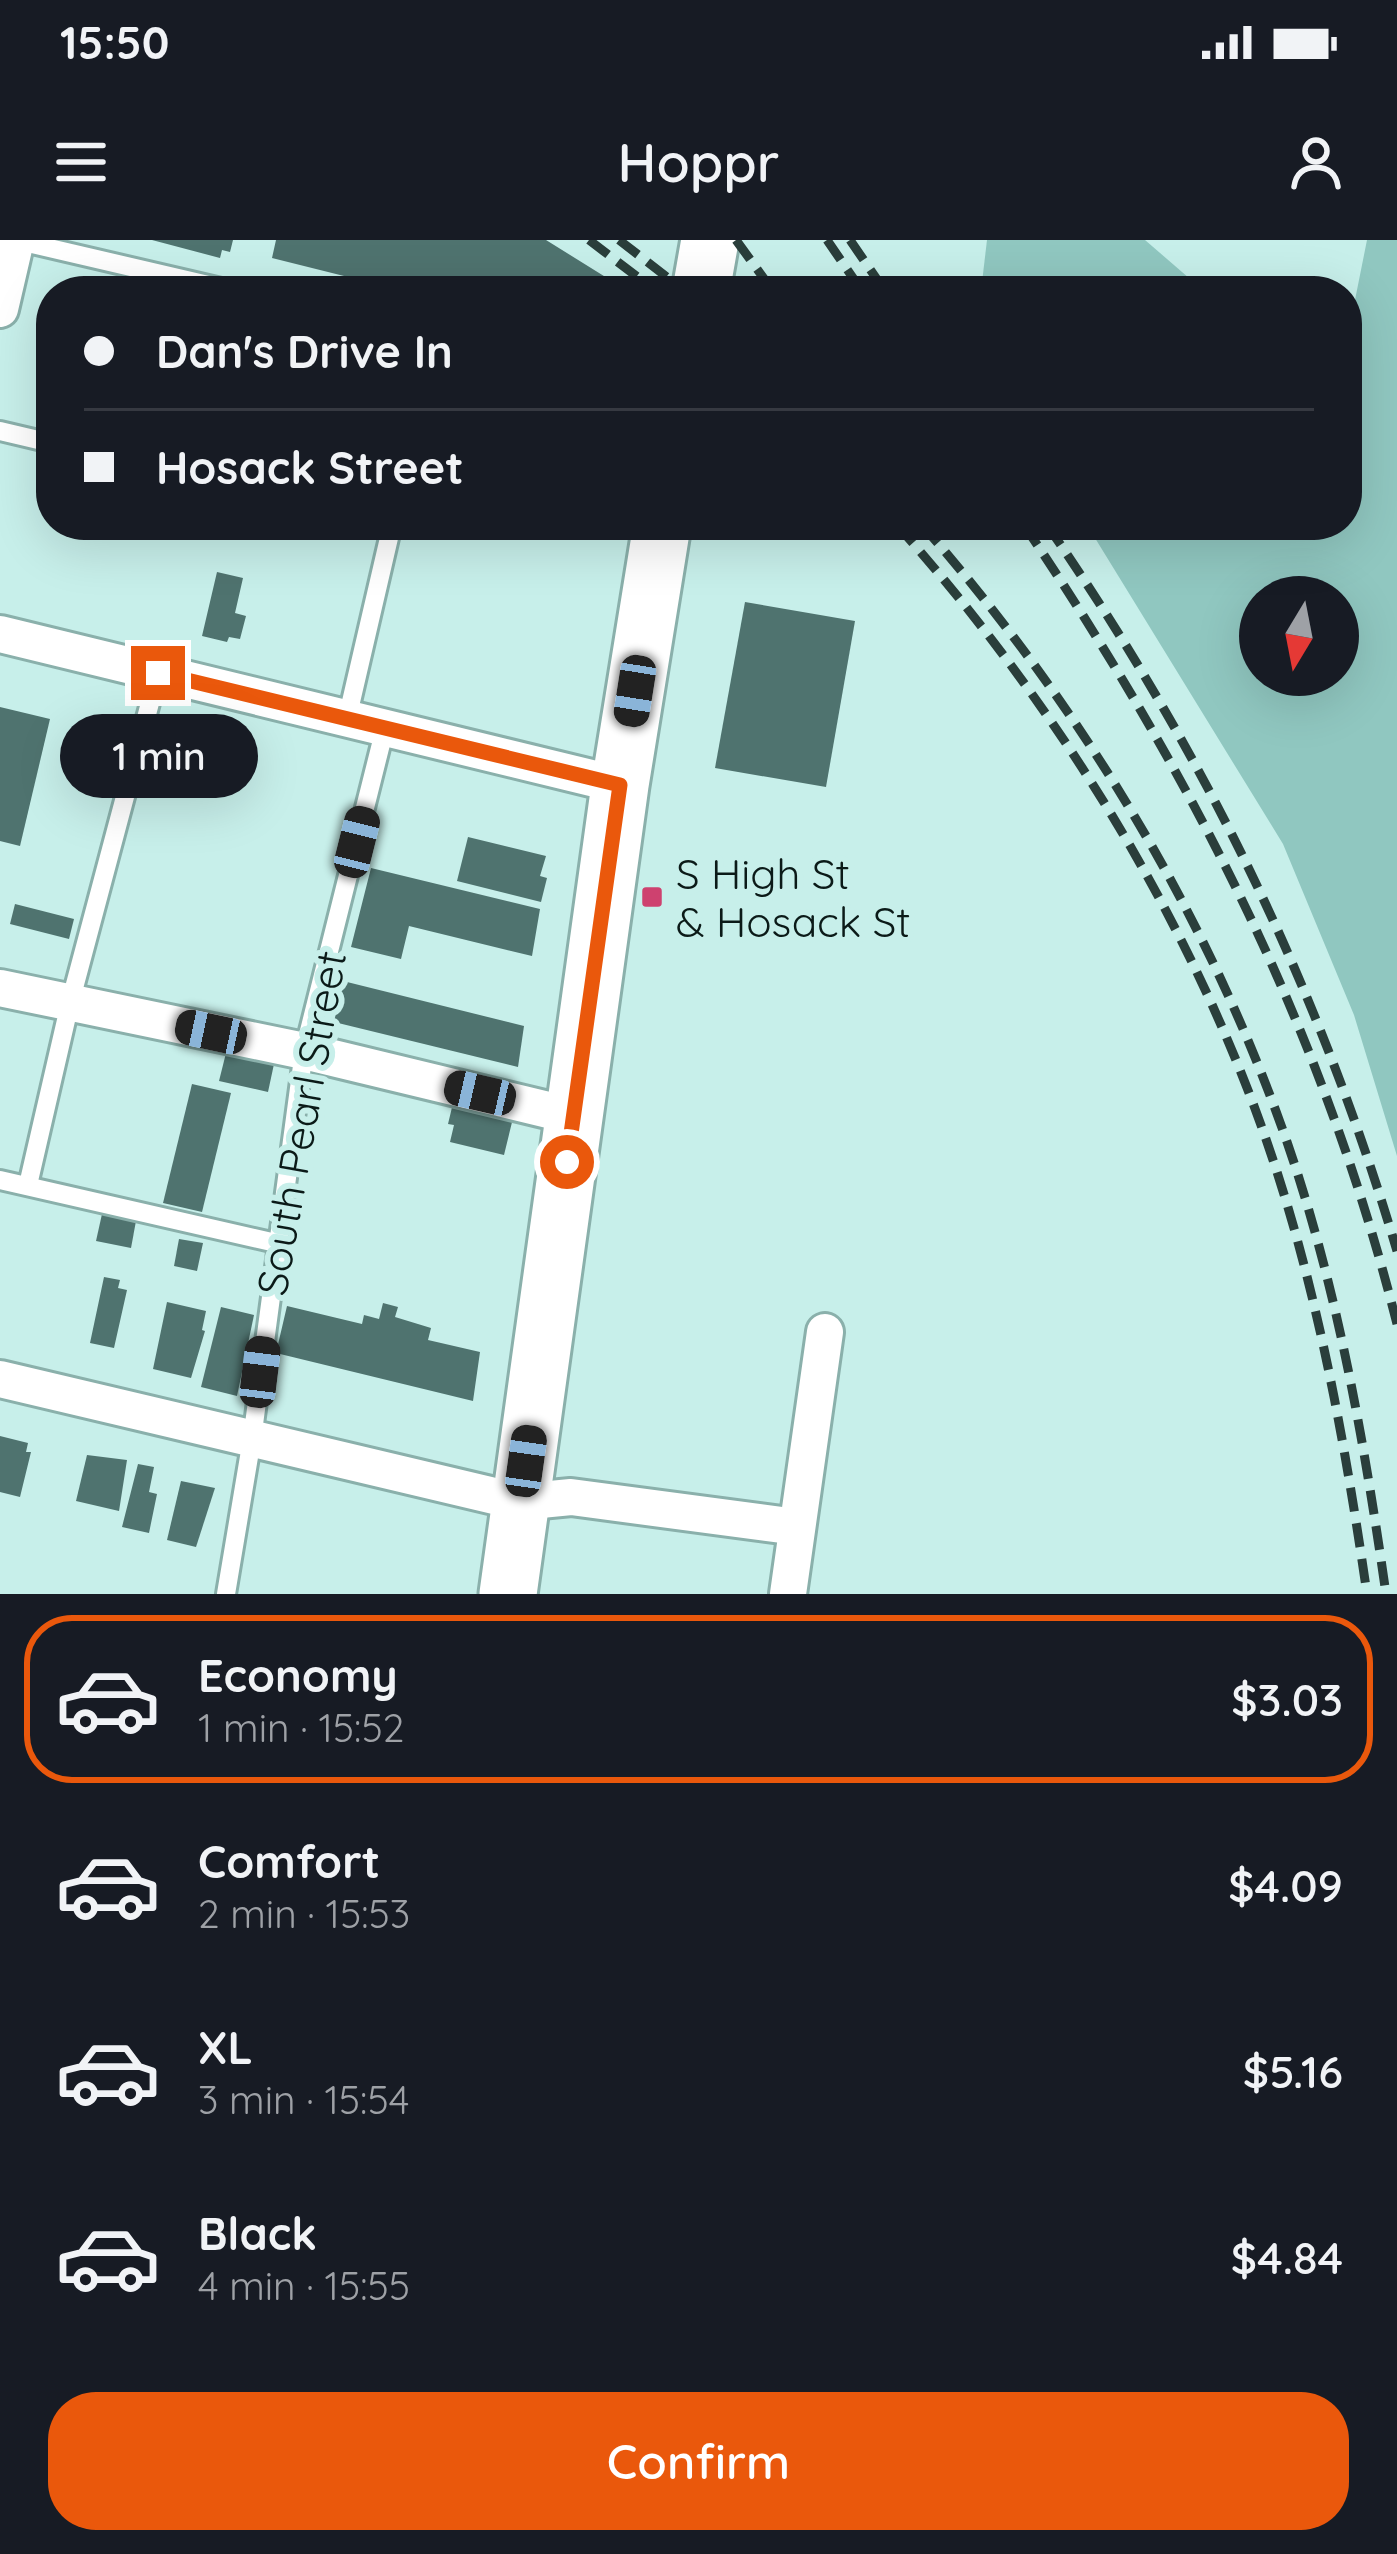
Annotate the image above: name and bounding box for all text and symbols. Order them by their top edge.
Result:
text: 15:50 [60,14,169,70]
text: Hoppr [618,128,779,196]
icon: menu [48,129,114,195]
icon: person [1283,129,1349,195]
text: Dan's Drive In [156,323,453,379]
text: Hosack Street [156,439,464,495]
north arrow [1239,576,1359,696]
map controls [1239,576,1359,696]
route end [131,646,185,700]
car [612,653,658,729]
callout: 1 min [59,715,257,799]
text: 1 min [112,731,206,780]
car [331,803,383,881]
place label: S High St & Hosack St [676,847,911,948]
marker: S High St & Hosack St [639,884,665,910]
street label: South Pearl Street [245,947,357,1299]
car [172,1007,250,1057]
car [441,1067,519,1119]
route start [540,1135,594,1189]
car [238,1334,282,1410]
car [503,1423,549,1499]
icon: car [54,1645,162,1753]
text: Economy [198,1647,398,1703]
text: $3.03 [1231,1671,1343,1727]
text: 1 min · 15:52 [198,1703,404,1752]
icon: car [54,1831,162,1939]
text: Comfort [198,1833,380,1889]
text: $4.09 [1228,1857,1343,1913]
text: 2 min · 15:53 [198,1889,410,1938]
icon: car [54,2017,162,2125]
text: XL [198,2019,253,2075]
text: $5.16 [1243,2043,1343,2099]
text: 3 min · 15:54 [198,2075,409,2124]
icon: car [54,2203,162,2311]
text: Black [198,2205,317,2261]
text: $4.84 [1231,2229,1343,2285]
text: 4 min · 15:55 [198,2261,410,2310]
button: Confirm [48,2392,1349,2530]

